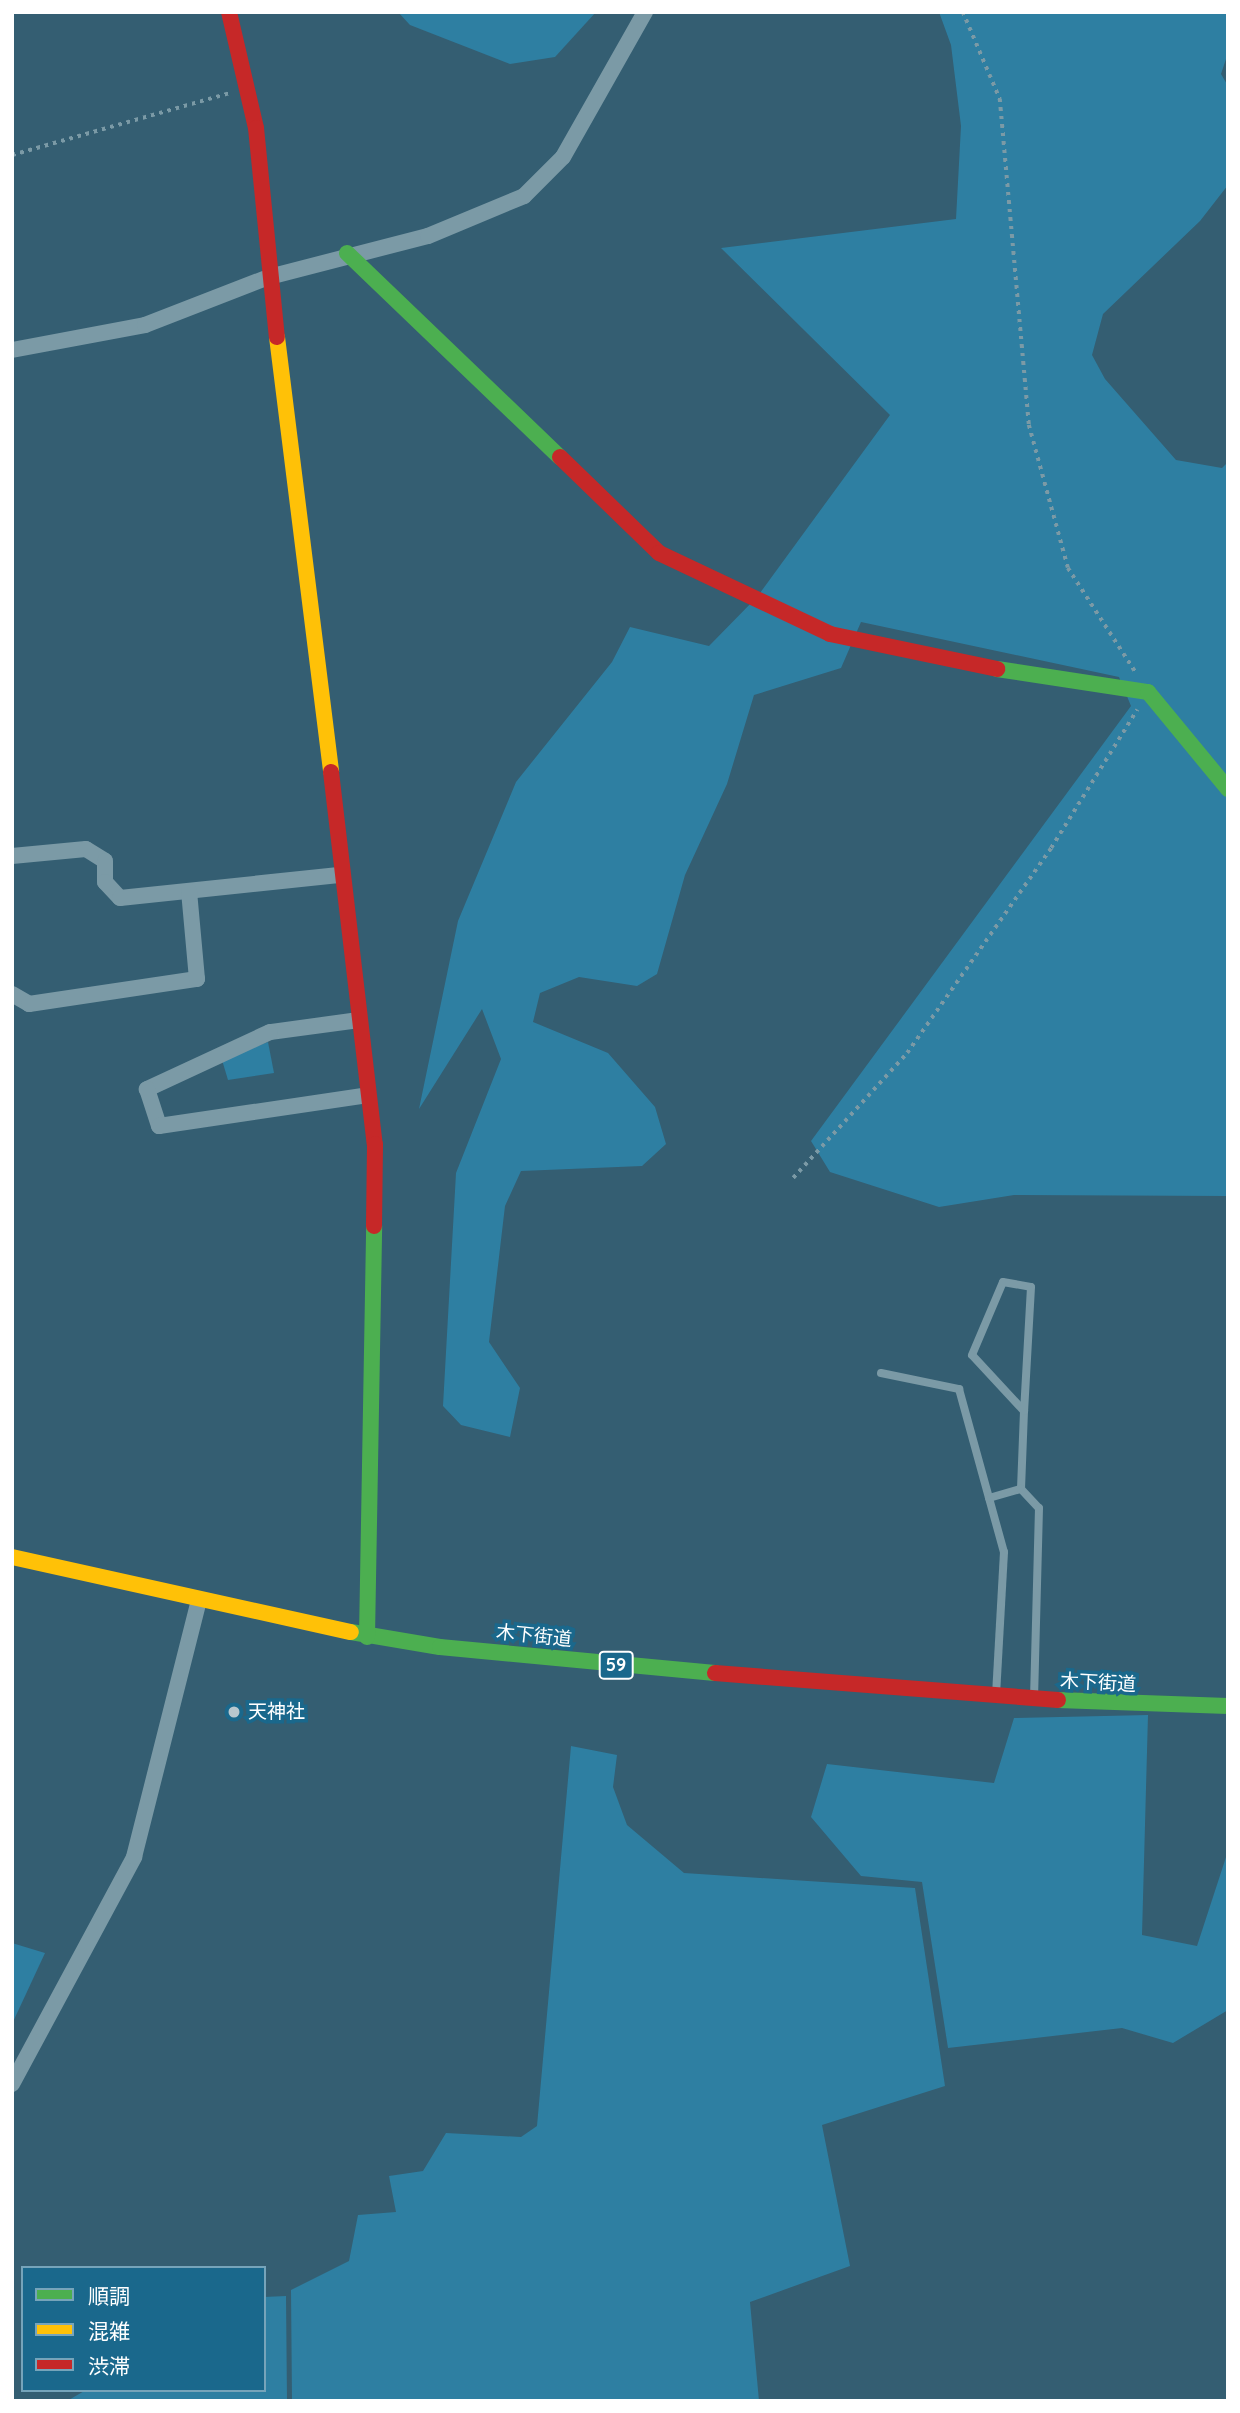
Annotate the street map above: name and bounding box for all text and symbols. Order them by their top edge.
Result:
street label: 木下街道 [495,1621,573,1651]
road number: 59 [598,1650,634,1680]
street label: 木下街道 [1059,1670,1137,1696]
place label: 天神社 [248,1701,305,1723]
marker: 天神社 [226,1704,242,1720]
legend [21,2266,266,2392]
text: 順調 [88,2283,130,2309]
text: 混雑 [88,2318,130,2344]
text: 渋滞 [88,2353,130,2379]

